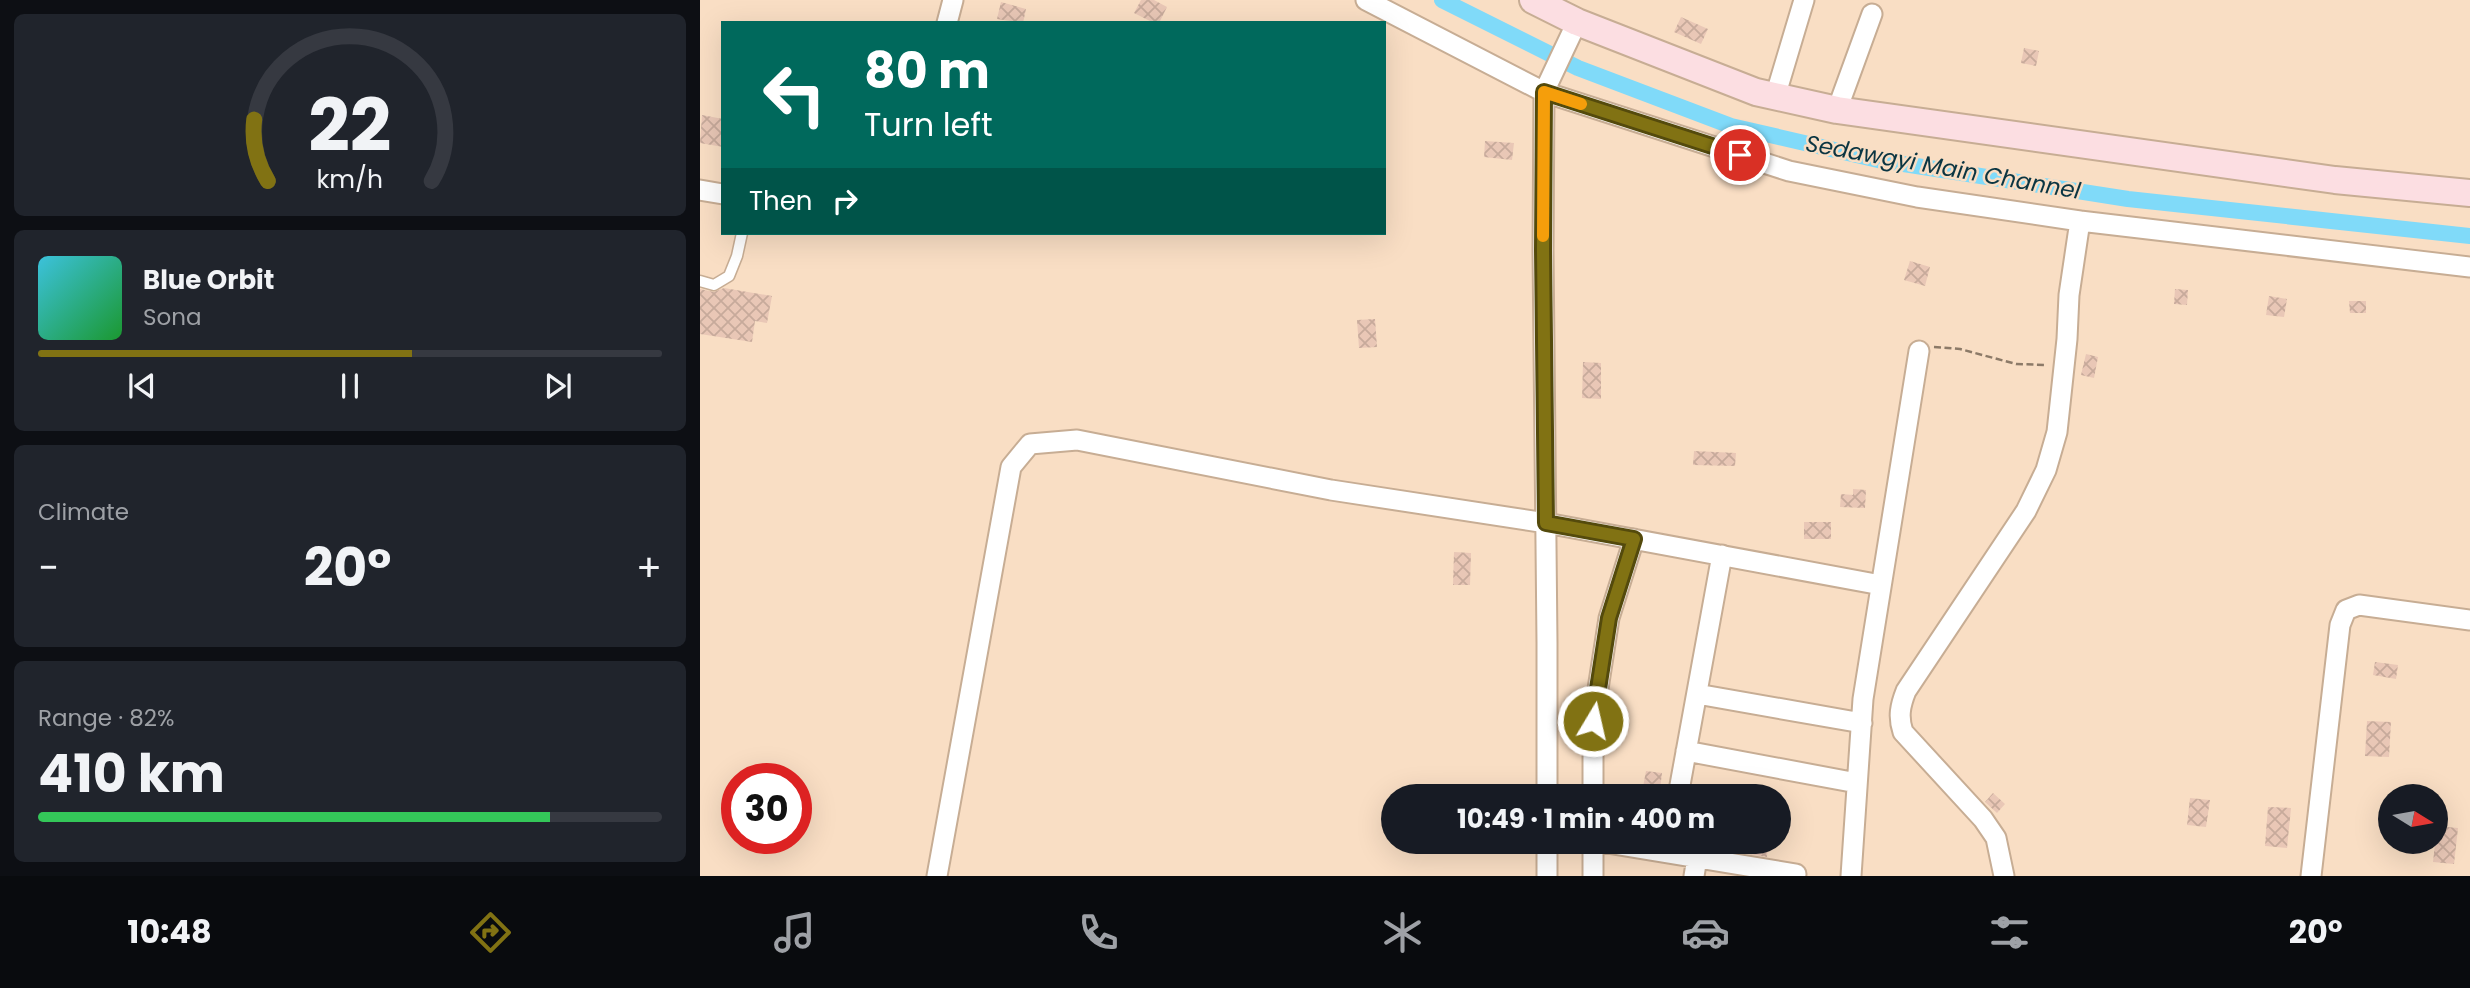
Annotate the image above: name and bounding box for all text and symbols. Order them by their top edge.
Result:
text: 80 m [864,37,990,105]
icon: left [749,49,840,140]
text: 22 [308,75,392,176]
text: Turn left [864,102,993,147]
pin [1710,125,1770,185]
water label: Sedawgyi Main Channel [1803,127,2083,207]
icon: arrive [1721,136,1759,174]
text: km/h [317,162,383,197]
icon: right [826,182,864,220]
text: Then [749,183,812,219]
text: Blue Orbit [143,262,274,298]
text: Sona [143,301,202,333]
icon: previous [123,367,161,405]
icon: pause [331,367,369,405]
icon: next [539,367,577,405]
text: Climate [38,496,129,528]
text: 20° [304,531,391,604]
text: − [38,541,59,594]
text: + [636,541,662,594]
position arrow [1556,684,1630,758]
text: Range · 82% [38,702,174,734]
text: 410 km [38,737,225,810]
speed limit sign: 30 [721,763,812,854]
north arrow [2378,784,2448,854]
map controls [2378,784,2448,854]
text: 10:49 · 1 min · 400 m [1457,801,1715,837]
icon: directions [466,908,515,957]
icon: music [770,908,819,957]
icon: phone [1074,908,1123,957]
icon: climate [1378,908,1427,957]
icon: car [1681,908,1730,957]
icon: filters [1985,908,2034,957]
text: 10:48 [127,909,212,954]
text: 20° [2289,909,2343,954]

